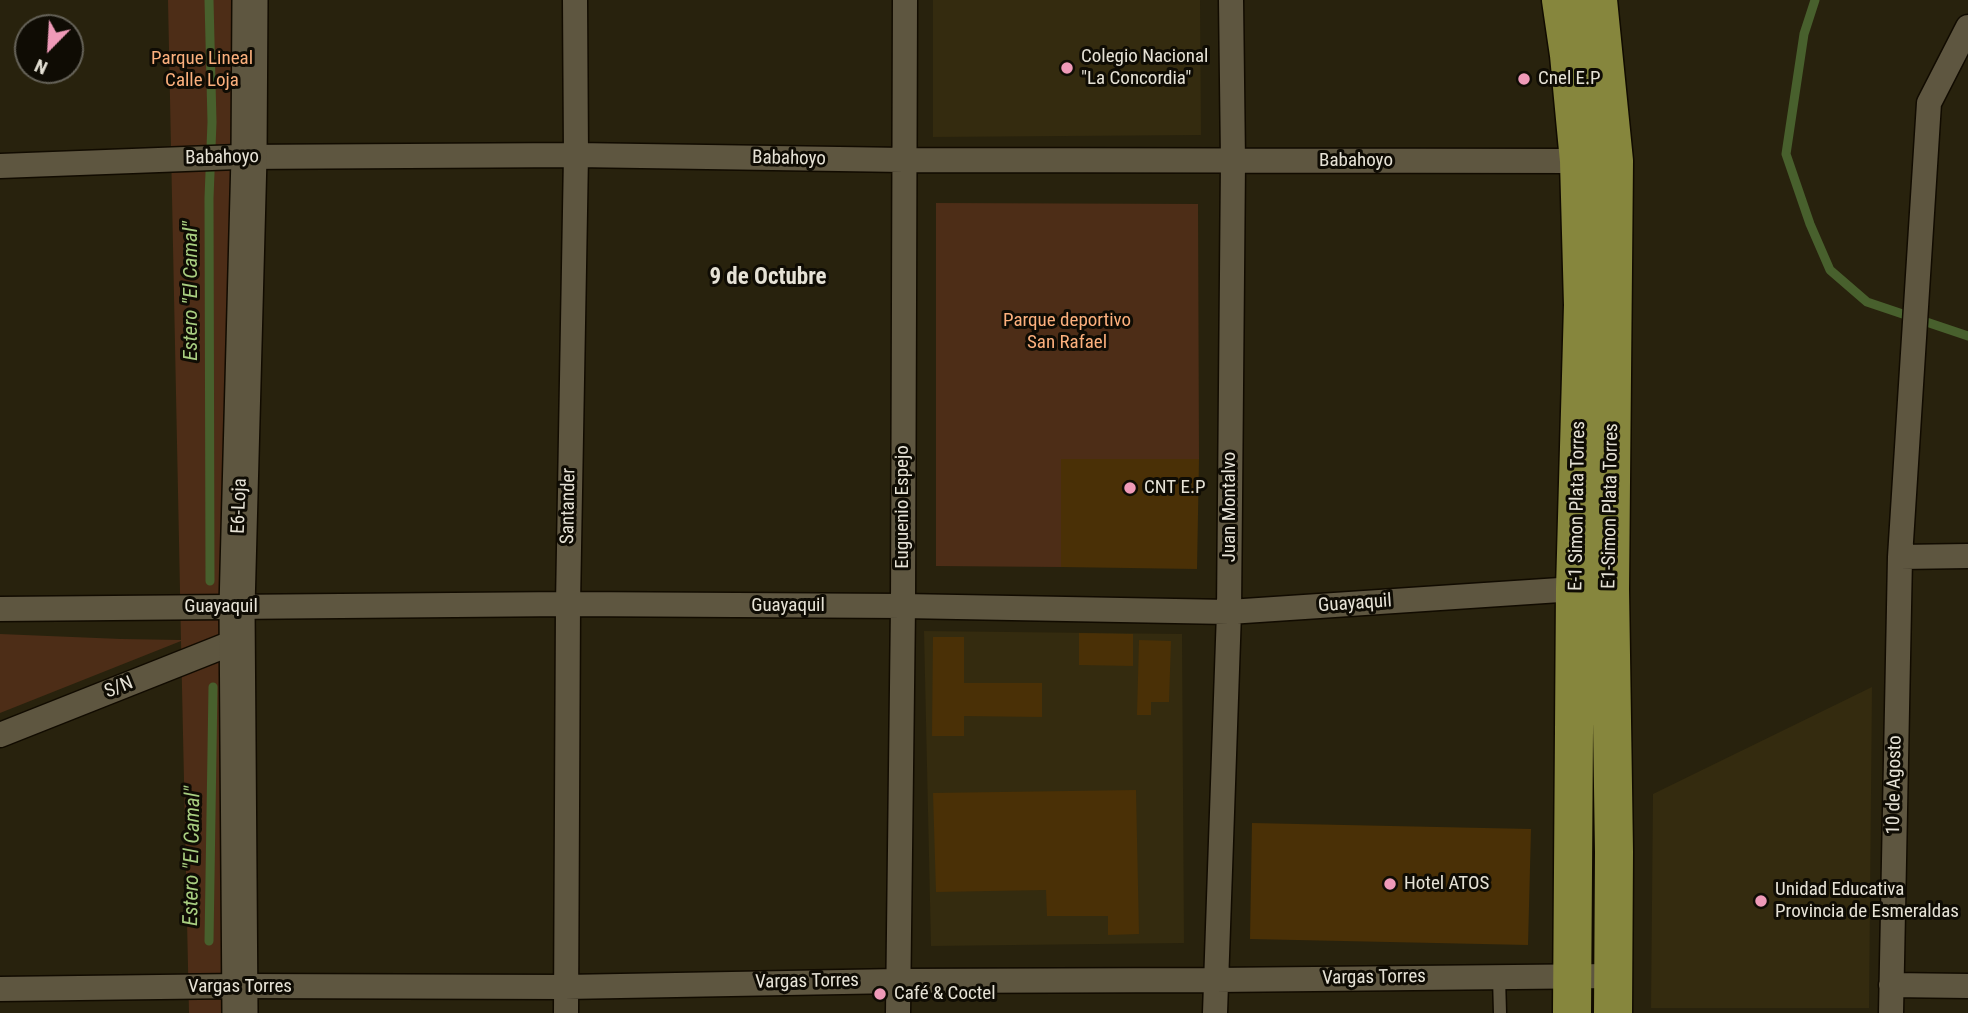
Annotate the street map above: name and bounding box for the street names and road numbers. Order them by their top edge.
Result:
street label: Babahoyo [185,146,259,170]
street label: Babahoyo [752,147,826,171]
street label: Babahoyo [1319,150,1393,172]
street label: E-1 Simon Plata Torres [1565,421,1591,591]
street label: E1-Simon Plata Torres [1598,423,1624,589]
street label: Euguenio Espejo [892,445,914,569]
street label: Juan Montalvo [1219,452,1241,562]
street label: Santander [557,468,581,544]
street label: E6-Loja [228,478,252,534]
street label: Guayaquil [1317,590,1393,618]
street label: Guayaquil [751,595,825,617]
street label: Guayaquil [184,596,258,618]
street label: S/N [101,672,137,704]
street label: 10 de Agosto [1883,735,1907,835]
street label: Vargas Torres [1322,966,1426,990]
street label: Vargas Torres [755,970,859,994]
street label: Vargas Torres [188,976,292,998]

